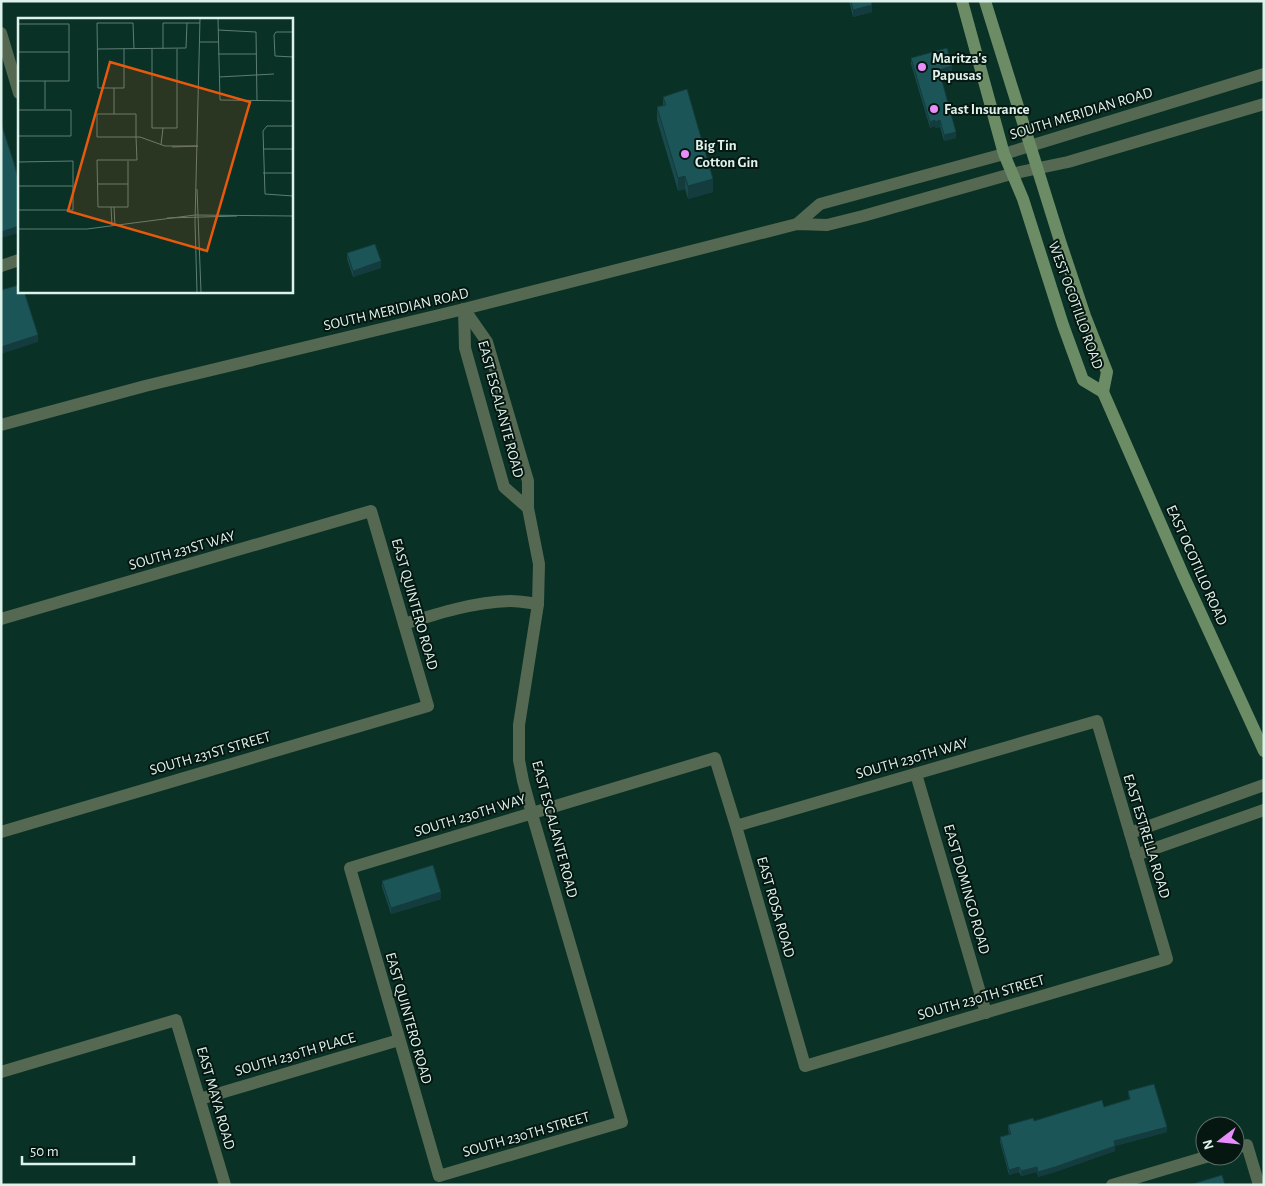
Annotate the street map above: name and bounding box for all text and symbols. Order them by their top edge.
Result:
inset map [18,18,292,292]
place label: Maritza's Papusas [932,51,987,83]
marker: Maritza's Papusas [916,61,928,73]
street label: SOUTH MERIDIAN ROAD [1008,85,1155,142]
place label: Fast Insurance [944,102,1030,117]
marker: Fast Insurance [928,103,940,115]
place label: Big Tin Cotton Gin [695,138,758,170]
marker: Big Tin Cotton Gin [679,148,691,160]
street label: WEST OCOTILLO ROAD [1045,239,1106,371]
street label: SOUTH MERIDIAN ROAD [322,285,470,333]
street label: EAST ESCALANTE ROAD [475,339,526,480]
street label: EAST OCOTILLO ROAD [1163,503,1230,628]
street label: SOUTH 231ST WAY [127,528,237,573]
street label: EAST QUINTERO ROAD [389,537,441,672]
street label: SOUTH 231ST STREET [148,729,273,778]
street label: SOUTH 230TH WAY [854,735,970,782]
street label: EAST ESCALANTE ROAD [529,759,580,900]
street label: EAST ESTRELLA ROAD [1120,772,1173,900]
street label: SOUTH 230TH WAY [412,791,528,840]
street label: EAST DOMINGO ROAD [941,822,992,956]
street label: EAST ROSA ROAD [754,855,797,960]
street label: EAST QUINTERO ROAD [383,951,435,1086]
street label: SOUTH 230TH STREET [916,972,1047,1023]
street label: SOUTH 230TH PLACE [233,1030,357,1079]
street label: EAST MAYA ROAD [194,1045,237,1152]
street label: SOUTH 230TH STREET [461,1109,592,1160]
north arrow [1195,1116,1245,1166]
scale bar [22,1134,135,1166]
text: N [1200,1138,1217,1151]
text: 50 m [30,1144,59,1159]

